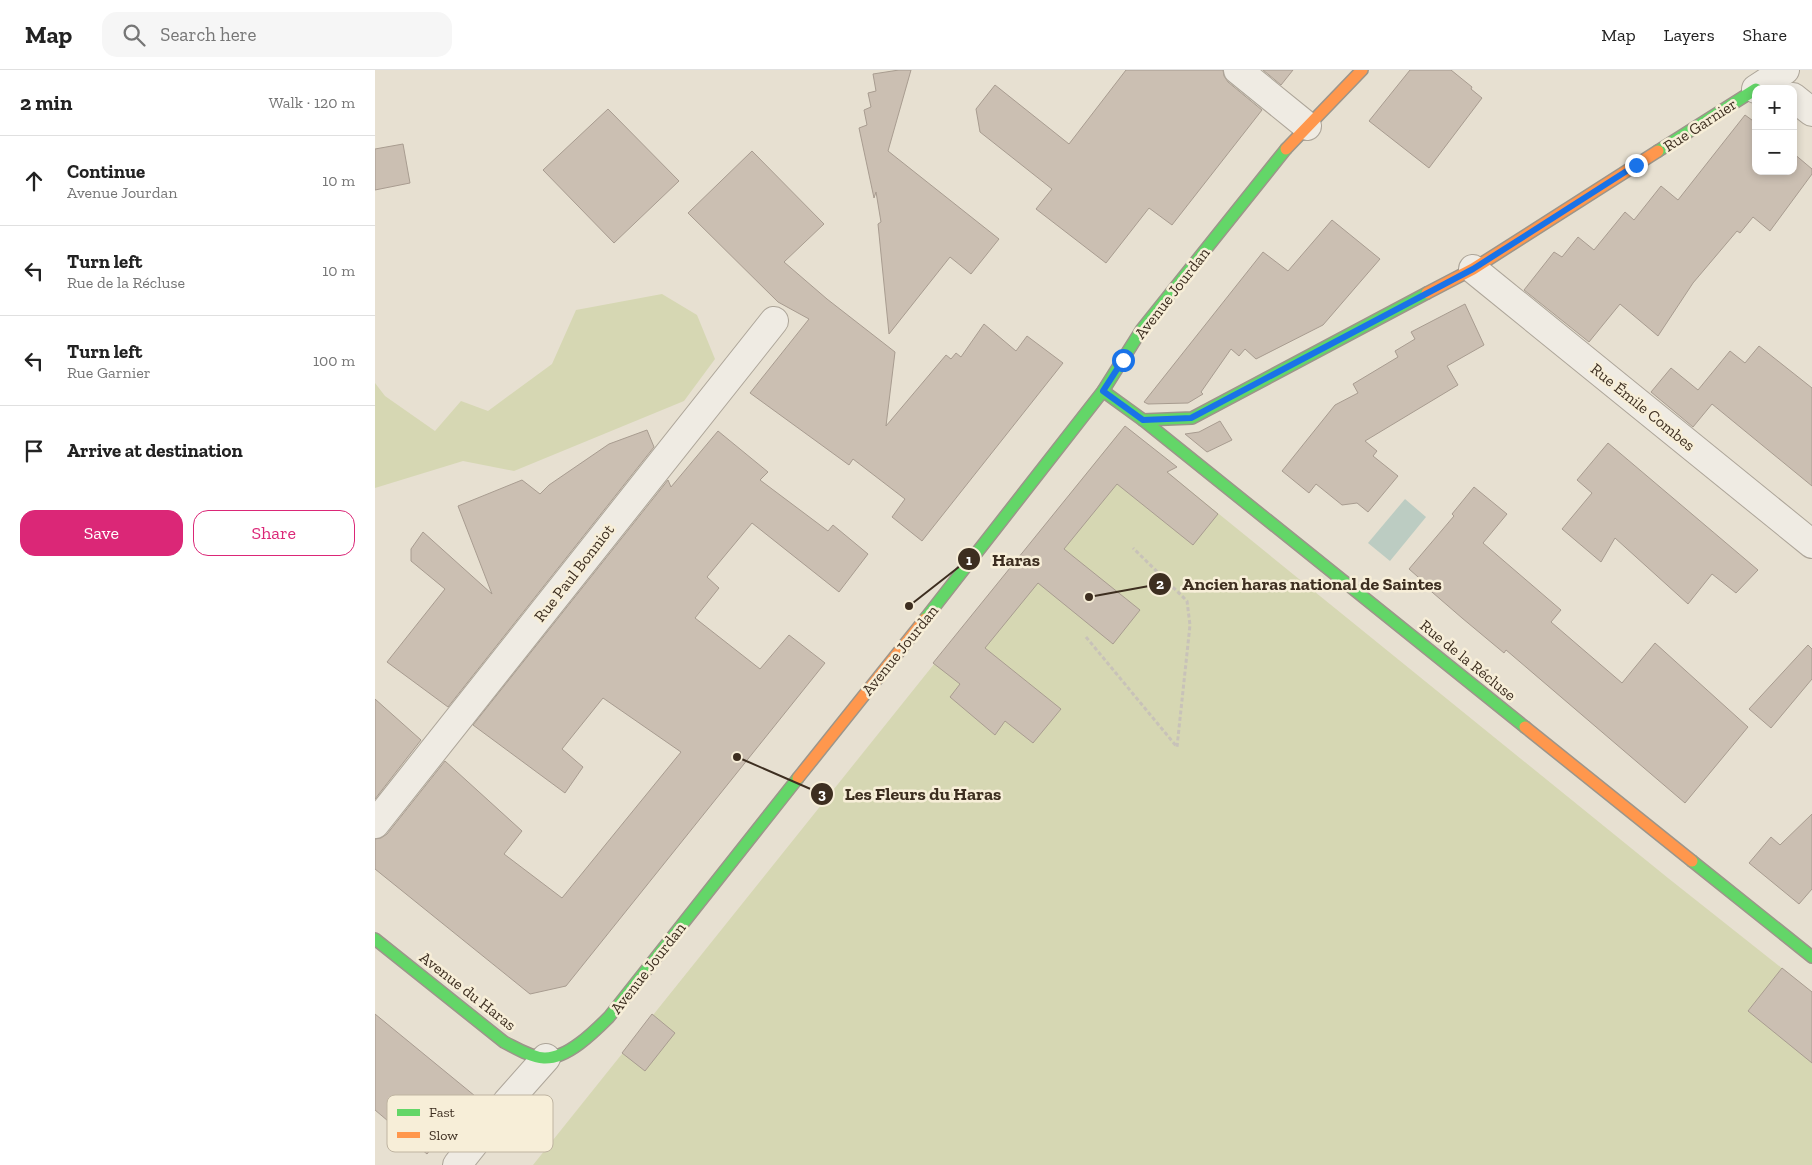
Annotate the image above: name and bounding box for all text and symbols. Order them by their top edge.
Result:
search box [102,12,452,57]
text: Map [25,20,72,49]
icon: search [120,21,148,49]
text: Search here [160,23,257,46]
text: Map [1601,24,1636,46]
text: Layers [1664,24,1715,46]
text: Share [1743,24,1787,46]
map controls [1752,85,1797,175]
button: + [1752,85,1797,130]
text: 2 min [20,90,72,115]
text: Walk · 120 m [269,93,355,112]
street label: Rue Garnier [1660,94,1740,156]
button: − [1752,130,1797,175]
route end [1625,154,1648,177]
text: Continue [67,160,145,183]
icon: ahead [20,167,48,195]
text: 10 m [322,171,355,190]
text: Avenue Jourdan [67,183,178,202]
street label: Avenue Jourdan [1130,243,1214,342]
text: Turn left [67,250,142,273]
icon: left [20,257,48,285]
text: 10 m [322,261,355,280]
text: Rue de la Récluse [67,273,185,292]
text: Turn left [67,340,142,363]
icon: left [20,347,48,375]
route start [1112,349,1135,372]
text: 100 m [313,351,355,370]
street label: Rue Émile Combes [1587,359,1699,455]
text: Rue Garnier [67,363,150,382]
icon: arrive [20,437,48,465]
text: Arrive at destination [67,439,243,462]
button: Save [20,510,183,556]
button: Share [193,510,355,556]
street label: Rue Paul Bonniot [530,520,618,626]
callout: Haras [957,543,1050,576]
text: Haras [992,549,1040,571]
text: 1 [966,551,972,569]
callout: Ancien haras national de Saintes [1148,568,1452,601]
text: Ancien haras national de Saintes [1182,573,1442,595]
text: 2 [1156,575,1164,593]
street label: Avenue Jourdan [858,600,943,699]
street label: Rue de la Récluse [1416,616,1520,704]
callout: Les Fleurs du Haras [810,777,1011,810]
text: Les Fleurs du Haras [845,783,1001,805]
text: 3 [818,785,826,803]
street label: Avenue Jourdan [606,918,690,1017]
street label: Avenue du Haras [416,948,520,1034]
legend [387,1095,553,1152]
text: Fast [429,1104,456,1121]
text: Slow [429,1127,458,1144]

